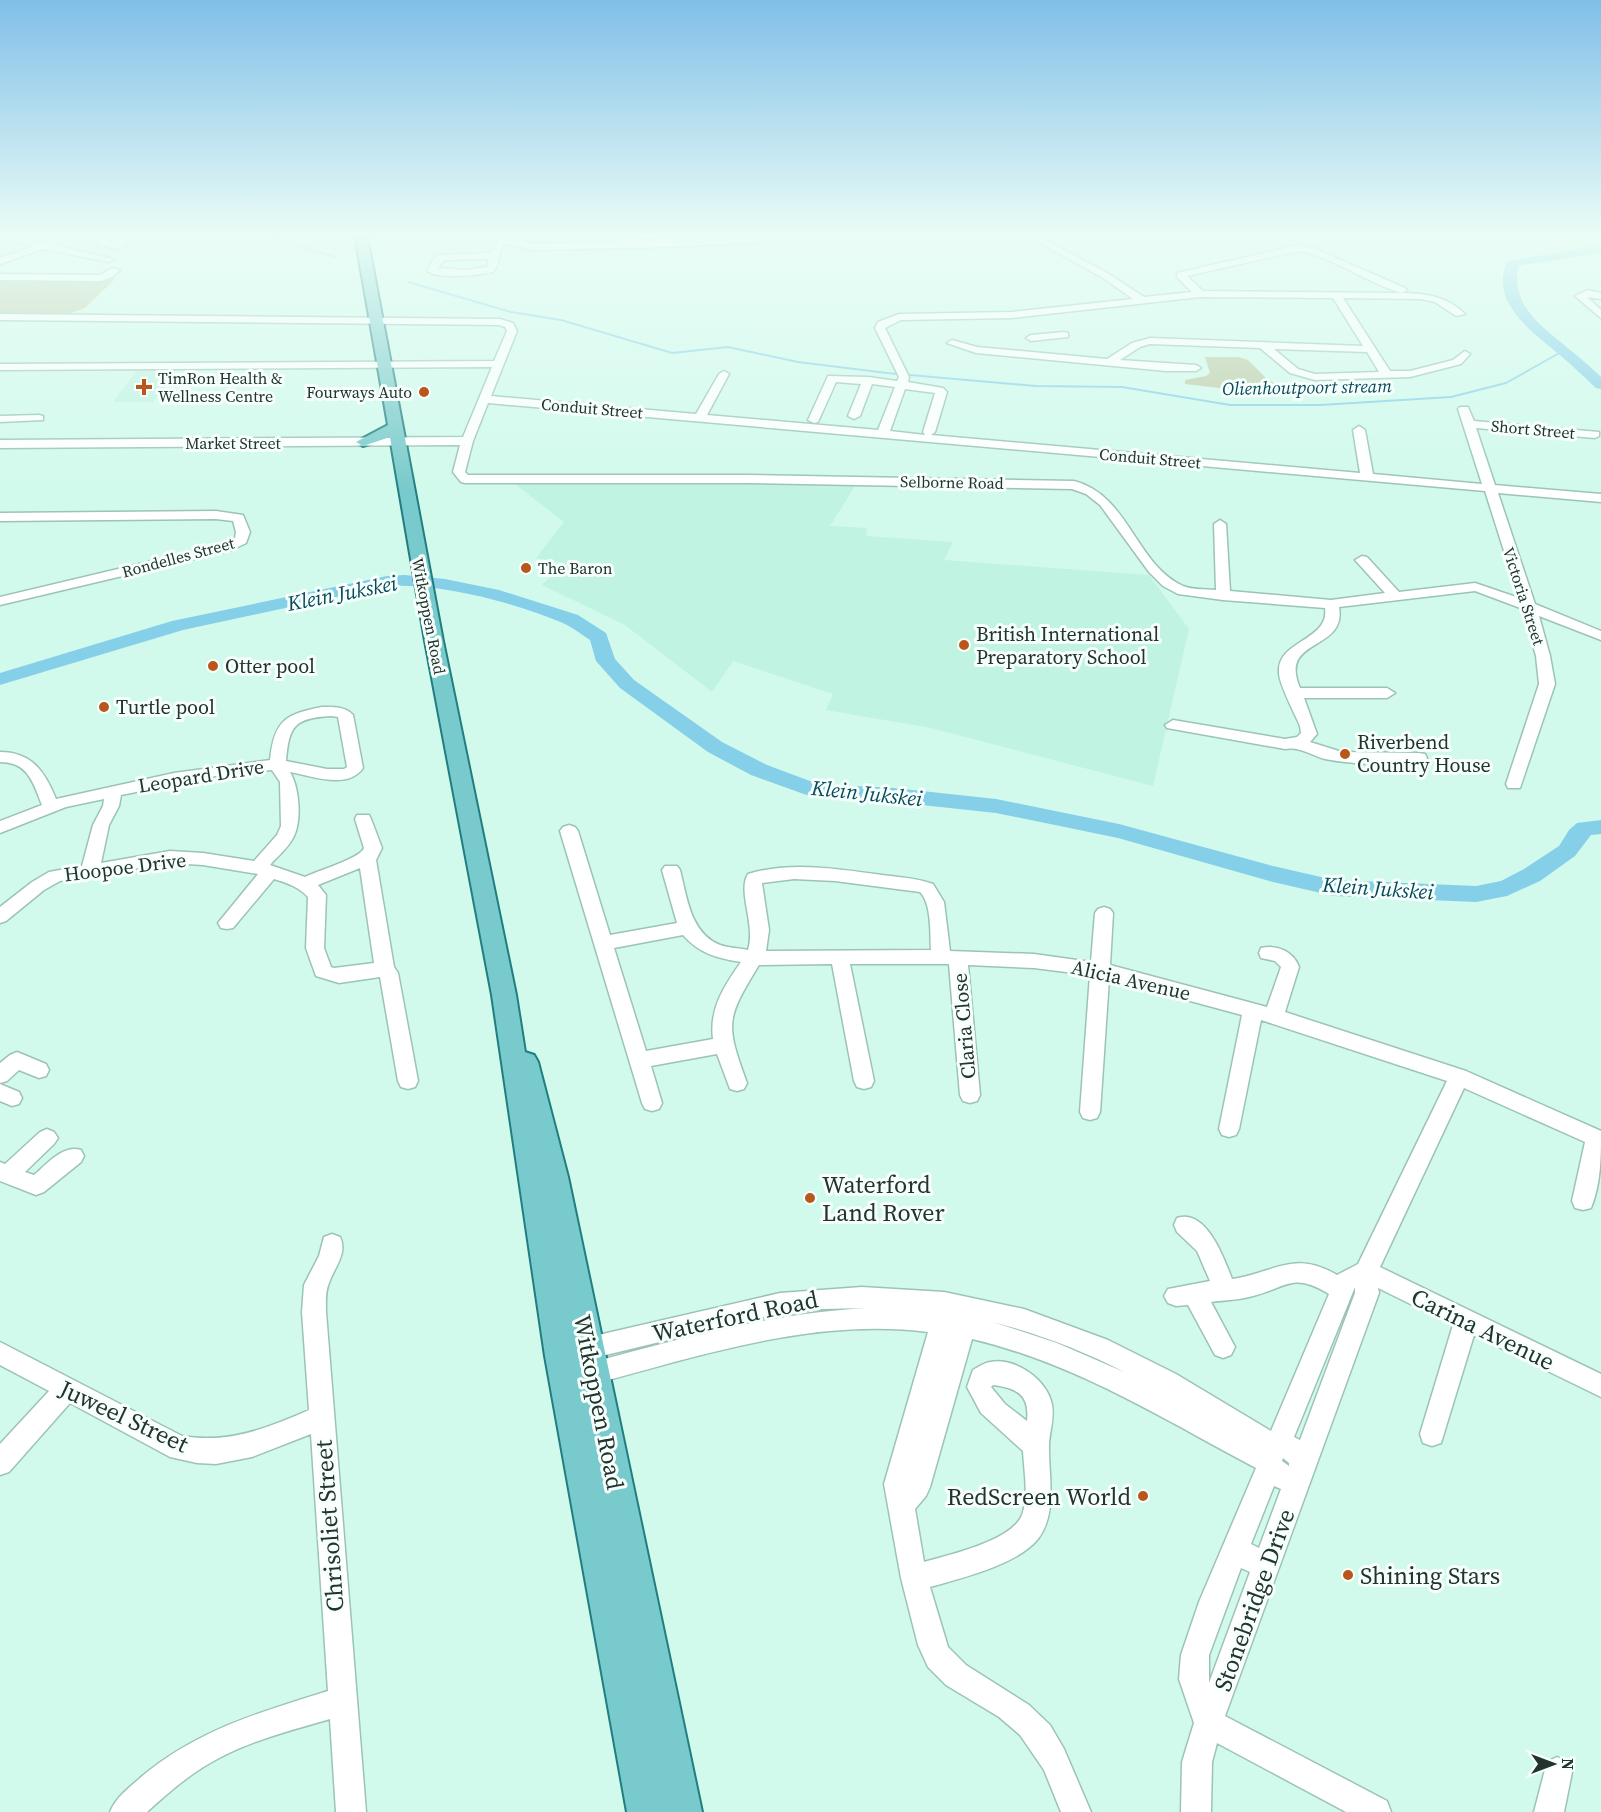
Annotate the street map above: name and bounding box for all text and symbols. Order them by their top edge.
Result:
place label: TimRon Health & Wellness Centre [158,367,283,407]
water label: Olienhoutpoort stream [1222,373,1392,401]
marker: TimRon Health & Wellness Centre [135,378,153,396]
place label: Fourways Auto [306,381,412,403]
marker: Fourways Auto [417,385,431,399]
street label: Conduit Street [540,393,644,423]
street label: Short Street [1490,414,1576,444]
street label: Market Street [185,432,282,454]
street label: Conduit Street [1098,443,1202,473]
street label: Selborne Road [900,470,1004,494]
street label: Rondelles Street [119,531,237,583]
street label: Victoria Street [1498,544,1550,648]
street label: Witkoppen Road [407,556,451,676]
place label: The Baron [538,557,613,579]
marker: The Baron [519,561,533,575]
water label: Klein Jukskei [284,568,400,618]
place label: British International Preparatory School [976,620,1159,671]
marker: British International Preparatory School [957,638,971,652]
place label: Otter pool [225,652,315,680]
marker: Otter pool [206,659,220,673]
place label: Turtle pool [116,693,215,721]
marker: Turtle pool [97,700,111,714]
place label: Riverbend Country House [1357,728,1491,779]
marker: Riverbend Country House [1338,747,1352,761]
street label: Leopard Drive [136,752,266,800]
water label: Klein Jukskei [809,773,924,813]
street label: Hoopoe Drive [62,846,188,888]
water label: Klein Jukskei [1320,870,1435,906]
street label: Alicia Avenue [1069,953,1193,1007]
street label: Claria Close [945,972,983,1080]
place label: Waterford Land Rover [822,1168,945,1229]
marker: Waterford Land Rover [803,1191,817,1205]
street label: Carina Avenue [1406,1280,1560,1378]
street label: Waterford Road [649,1282,821,1350]
street label: Witkoppen Road [566,1312,632,1493]
street label: Juweel Street [53,1371,194,1460]
street label: Chrisoliet Street [307,1439,351,1613]
place label: RedScreen World [947,1480,1131,1513]
marker: RedScreen World [1136,1489,1150,1503]
street label: Stonebridge Drive [1206,1504,1302,1696]
place label: Shining Stars [1360,1559,1500,1592]
marker: Shining Stars [1341,1568,1355,1582]
north arrow [1523,1734,1583,1794]
text: N [1557,1758,1579,1770]

